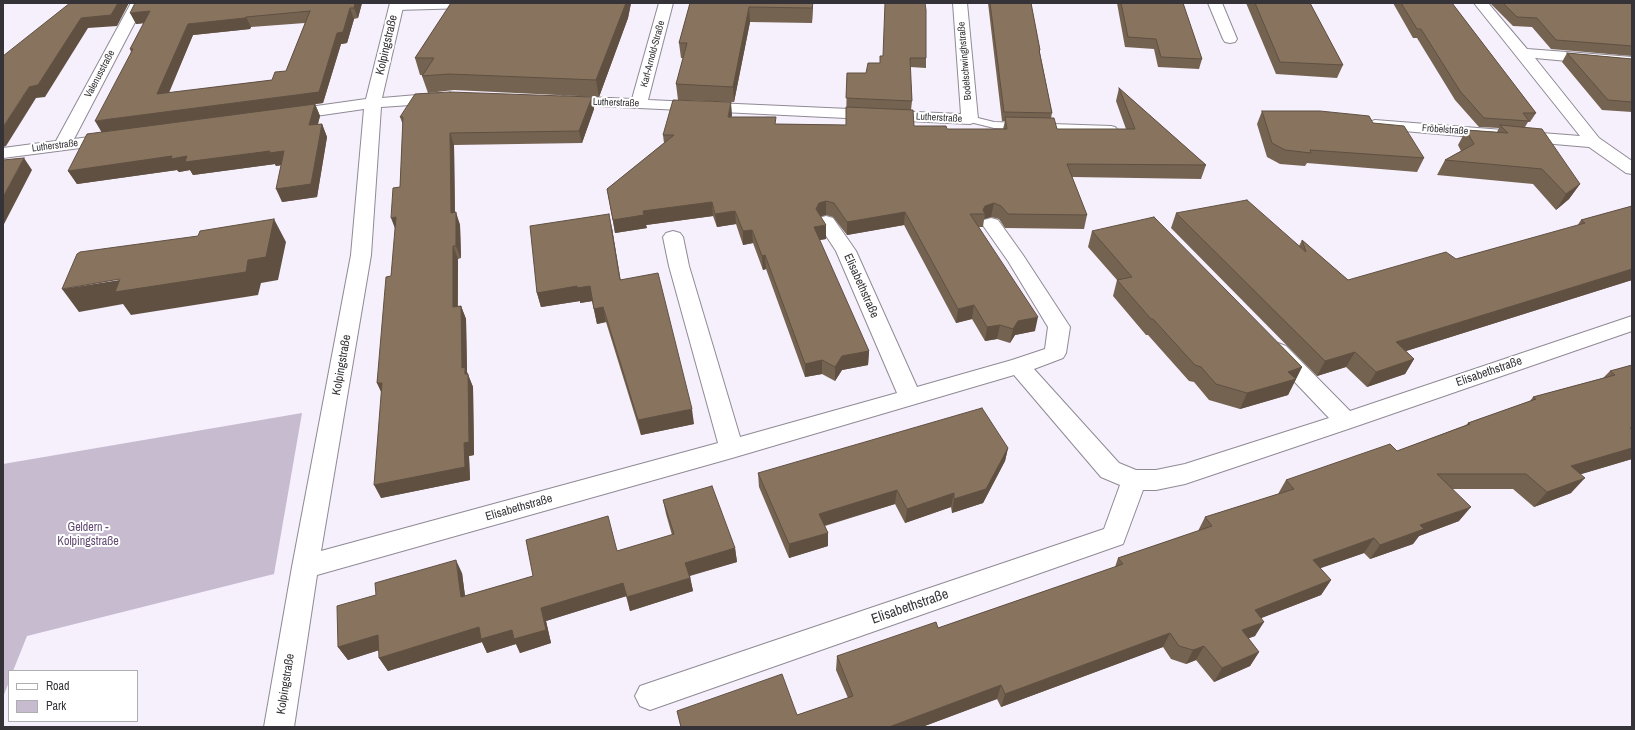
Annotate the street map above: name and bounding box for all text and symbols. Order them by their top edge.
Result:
street label: Kolpingstraße [373,14,401,76]
street label: Karl-Arnold-Straße [638,19,668,89]
street label: Bodelschwinghstraße [956,21,974,101]
street label: Valenusstraße [82,48,118,100]
street label: Lutherstraße [593,96,639,110]
street label: Lutherstraße [915,111,963,125]
street label: Fröbelstraße [1421,122,1469,138]
street label: Lutherstraße [31,137,79,155]
street label: Elisabethstraße [840,252,882,320]
street label: Kolpingstraße [330,334,354,396]
street label: Elisabethstraße [1454,354,1524,390]
street label: Elisabethstraße [484,492,554,524]
park label: Geldern - Kolpingstraße [57,521,119,549]
street label: Elisabethstraße [869,586,951,628]
street label: Kolpingstraße [274,653,298,715]
legend [8,670,138,722]
text: Road [46,678,70,694]
text: Park [46,698,66,714]

